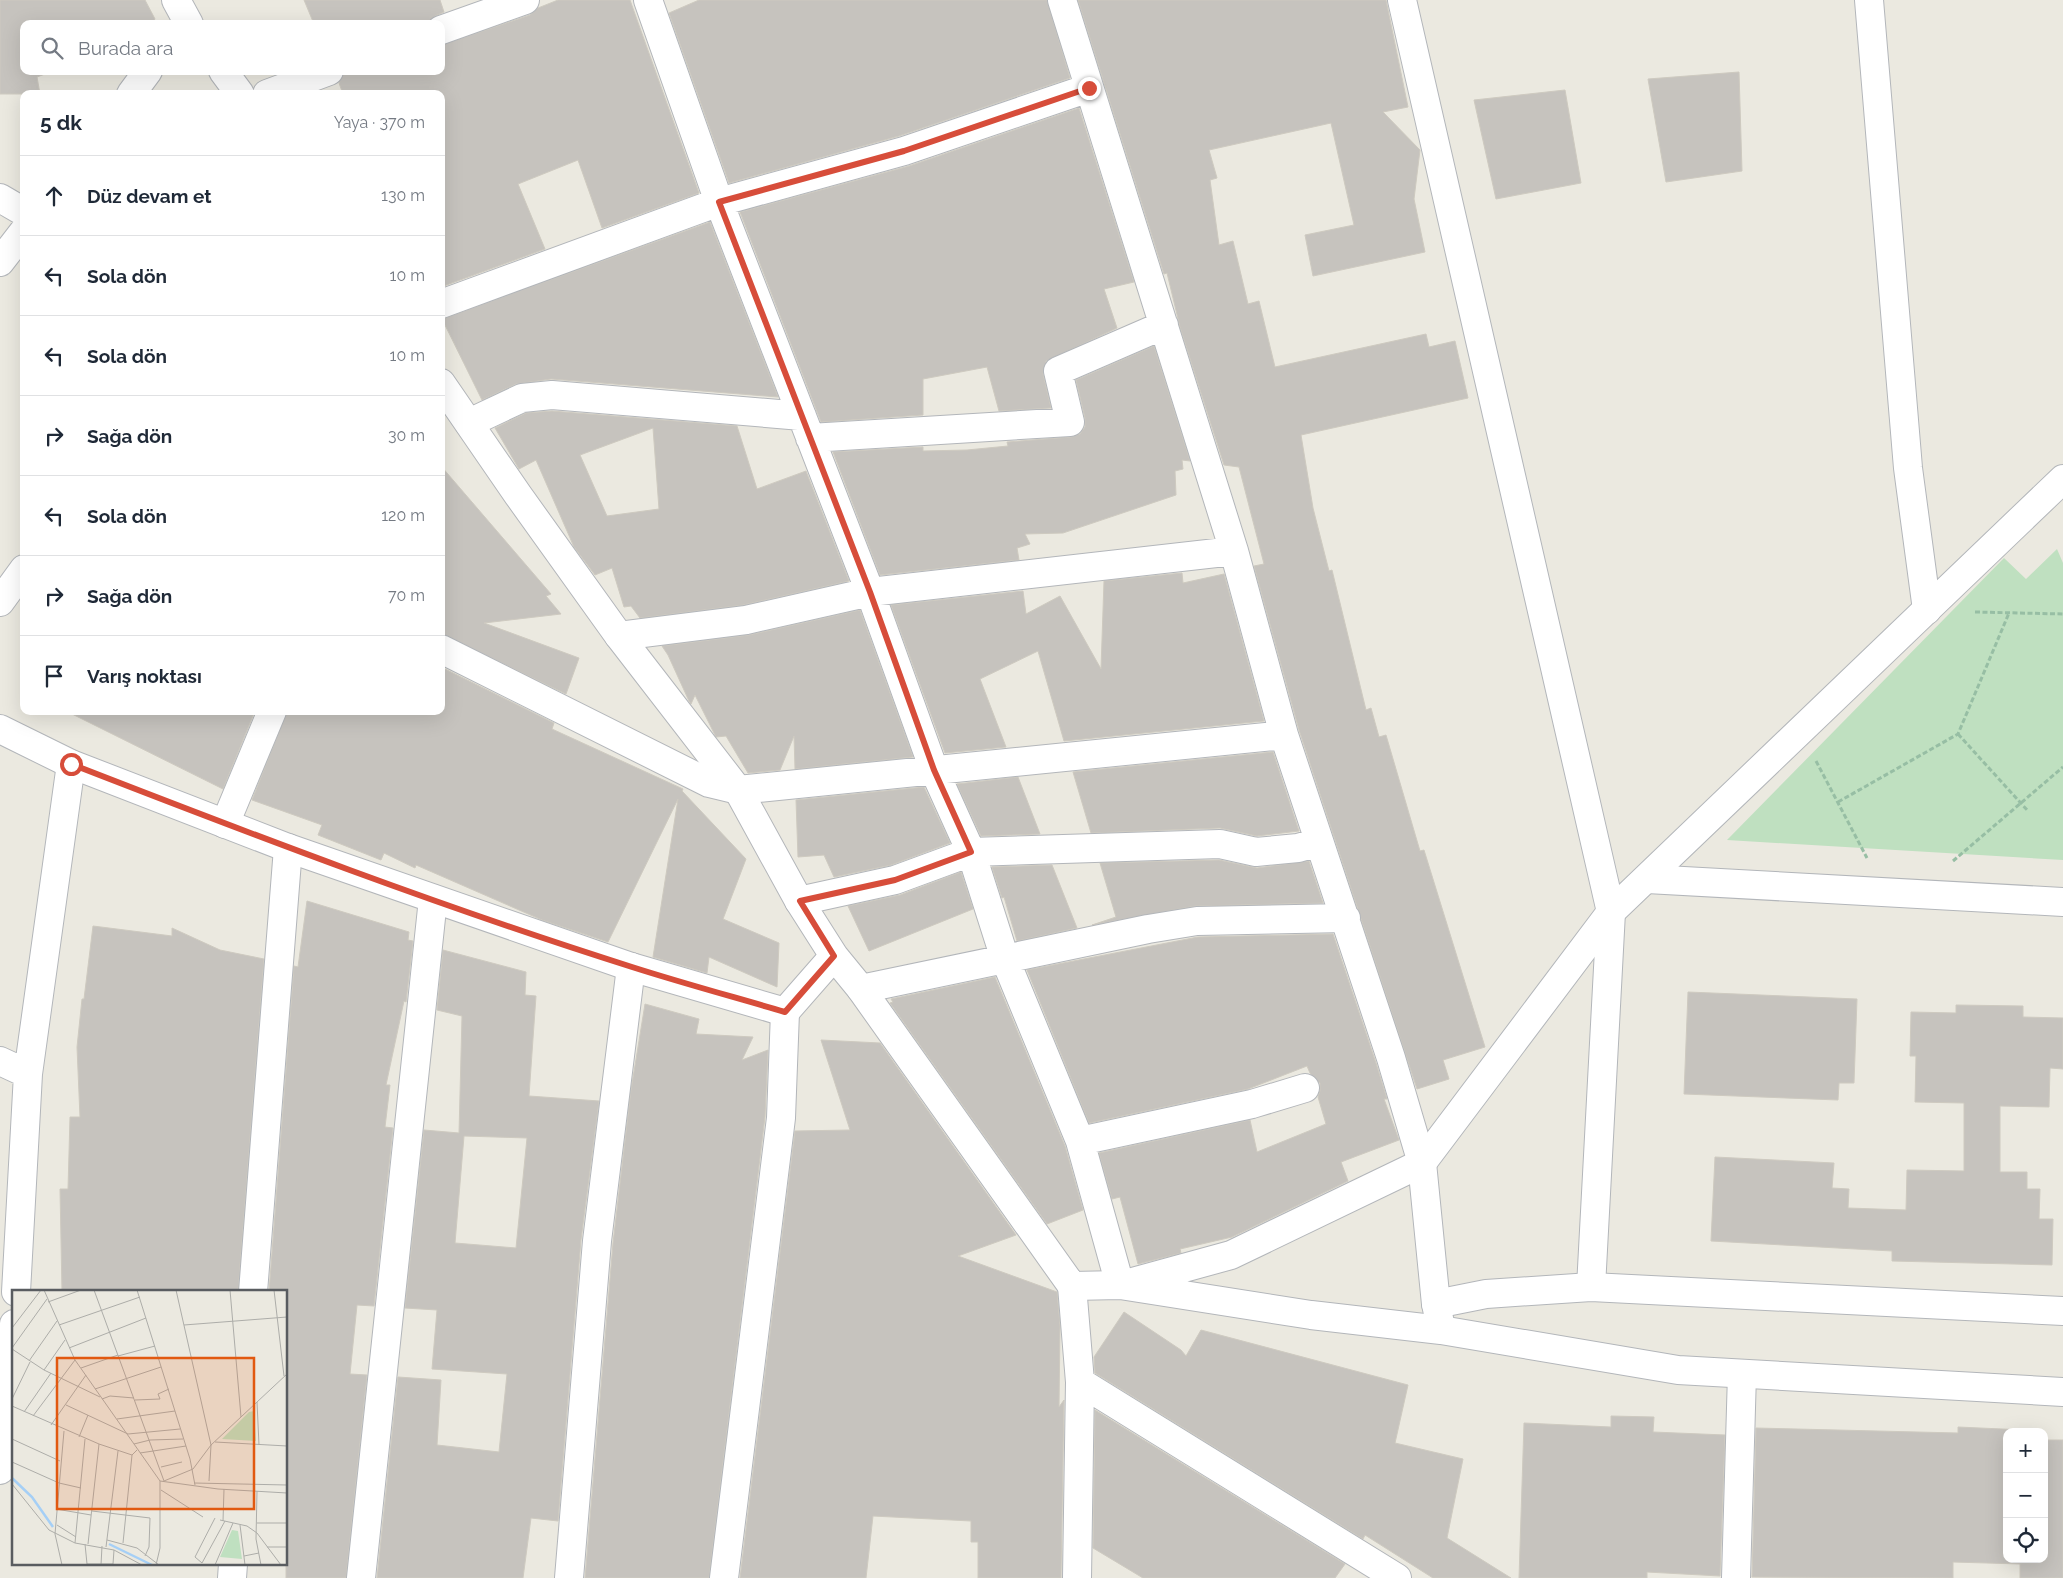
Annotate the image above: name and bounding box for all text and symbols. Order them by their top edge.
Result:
search box [20,20,445,75]
icon: search [38,34,66,62]
text: Burada ara [78,37,173,59]
route end [1078,77,1101,100]
text: 5 dk [40,110,82,135]
text: Yaya · 370 m [334,113,425,132]
icon: ahead [40,182,68,210]
text: Düz devam et [87,185,212,207]
text: 130 m [381,186,425,205]
icon: left [40,262,68,290]
text: Sola dön [87,265,167,287]
text: 10 m [390,266,425,285]
icon: left [40,342,68,370]
text: Sola dön [87,345,167,367]
text: 10 m [390,346,425,365]
icon: right [40,422,68,450]
text: Sağa dön [87,425,172,447]
text: 30 m [388,426,425,445]
icon: left [40,502,68,530]
text: Sola dön [87,505,167,527]
text: 120 m [381,506,425,525]
icon: right [40,582,68,610]
text: Sağa dön [87,585,172,607]
text: 70 m [388,586,425,605]
icon: arrive [40,662,68,690]
text: Varış noktası [87,665,202,687]
route start [60,753,83,776]
inset map [12,1290,288,1566]
map controls [2003,1428,2048,1563]
button: + [2003,1428,2048,1473]
button: − [2003,1473,2048,1518]
button: locate [2003,1518,2048,1563]

